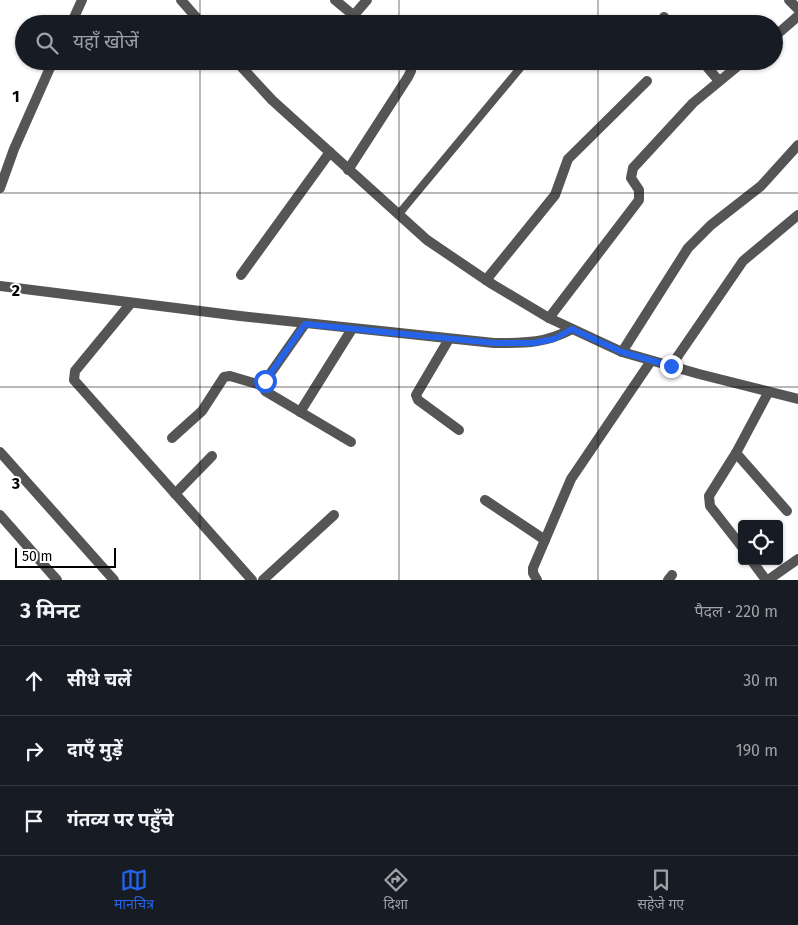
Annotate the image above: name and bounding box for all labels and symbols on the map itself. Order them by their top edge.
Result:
text: 1 [12,87,20,106]
text: 2 [12,281,20,300]
route end [660,355,683,378]
route start [254,370,277,393]
text: 3 [11,474,20,493]
scale bar [15,545,116,568]

